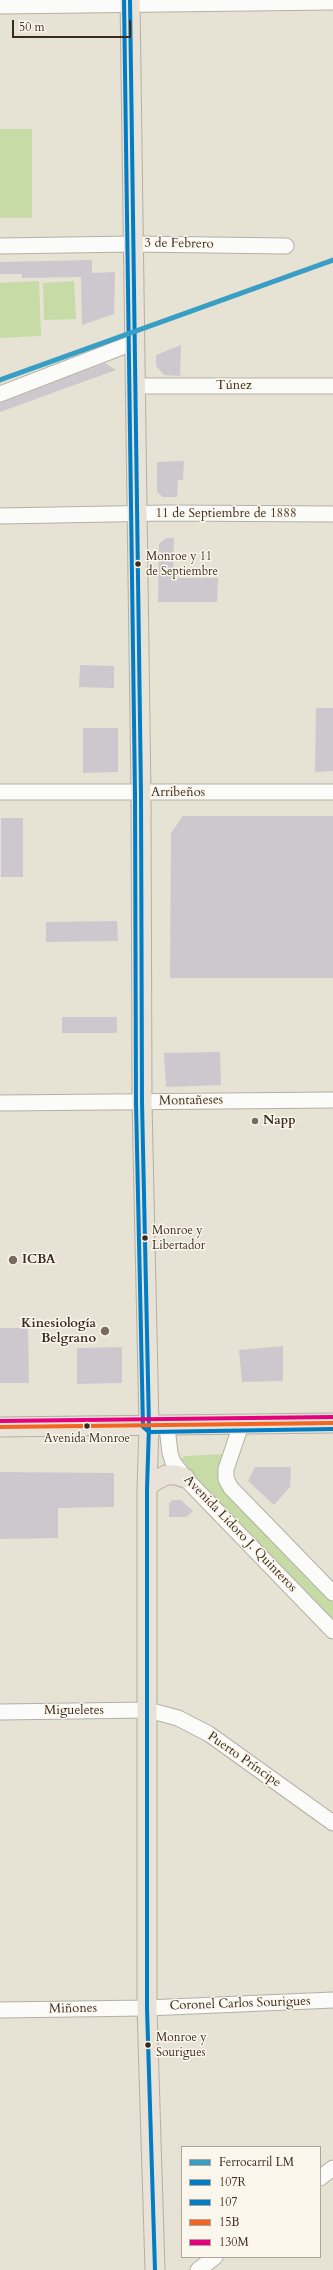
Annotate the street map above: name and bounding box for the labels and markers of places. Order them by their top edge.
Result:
place label: Monroe y 11 de Septiembre [146,550,218,578]
marker: Monroe y 11 de Septiembre [133,559,143,569]
place label: Napp [263,1113,296,1129]
marker: Napp [250,1116,260,1126]
place label: Monroe y Libertador [152,1224,205,1252]
marker: Monroe y Libertador [140,1233,150,1243]
place label: ICBA [22,1252,56,1268]
marker: ICBA [7,1254,19,1266]
place label: Kinesiología Belgrano [21,1316,96,1347]
marker: Kinesiología Belgrano [99,1325,111,1337]
marker: Avenida Monroe [82,1421,92,1431]
place label: Avenida Monroe [44,1432,130,1446]
place label: Monroe y Sourigues [156,2031,206,2059]
marker: Monroe y Sourigues [143,2040,153,2050]

